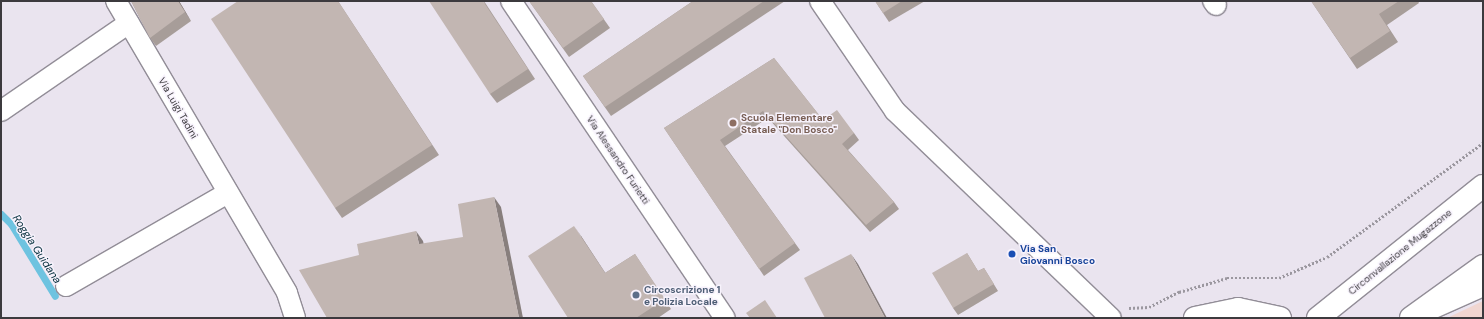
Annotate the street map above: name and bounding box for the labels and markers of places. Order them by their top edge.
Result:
place label: Scuola Elementare Statale "Don Bosco" [741,111,837,134]
marker: Scuola Elementare Statale "Don Bosco" [728,118,738,128]
place label: Via San Giovanni Bosco [1020,242,1095,266]
marker: Via San Giovanni Bosco [1007,249,1017,259]
place label: Circoscrizione 1 e Polizia Locale [644,283,720,306]
marker: Circoscrizione 1 e Polizia Locale [631,290,641,300]

